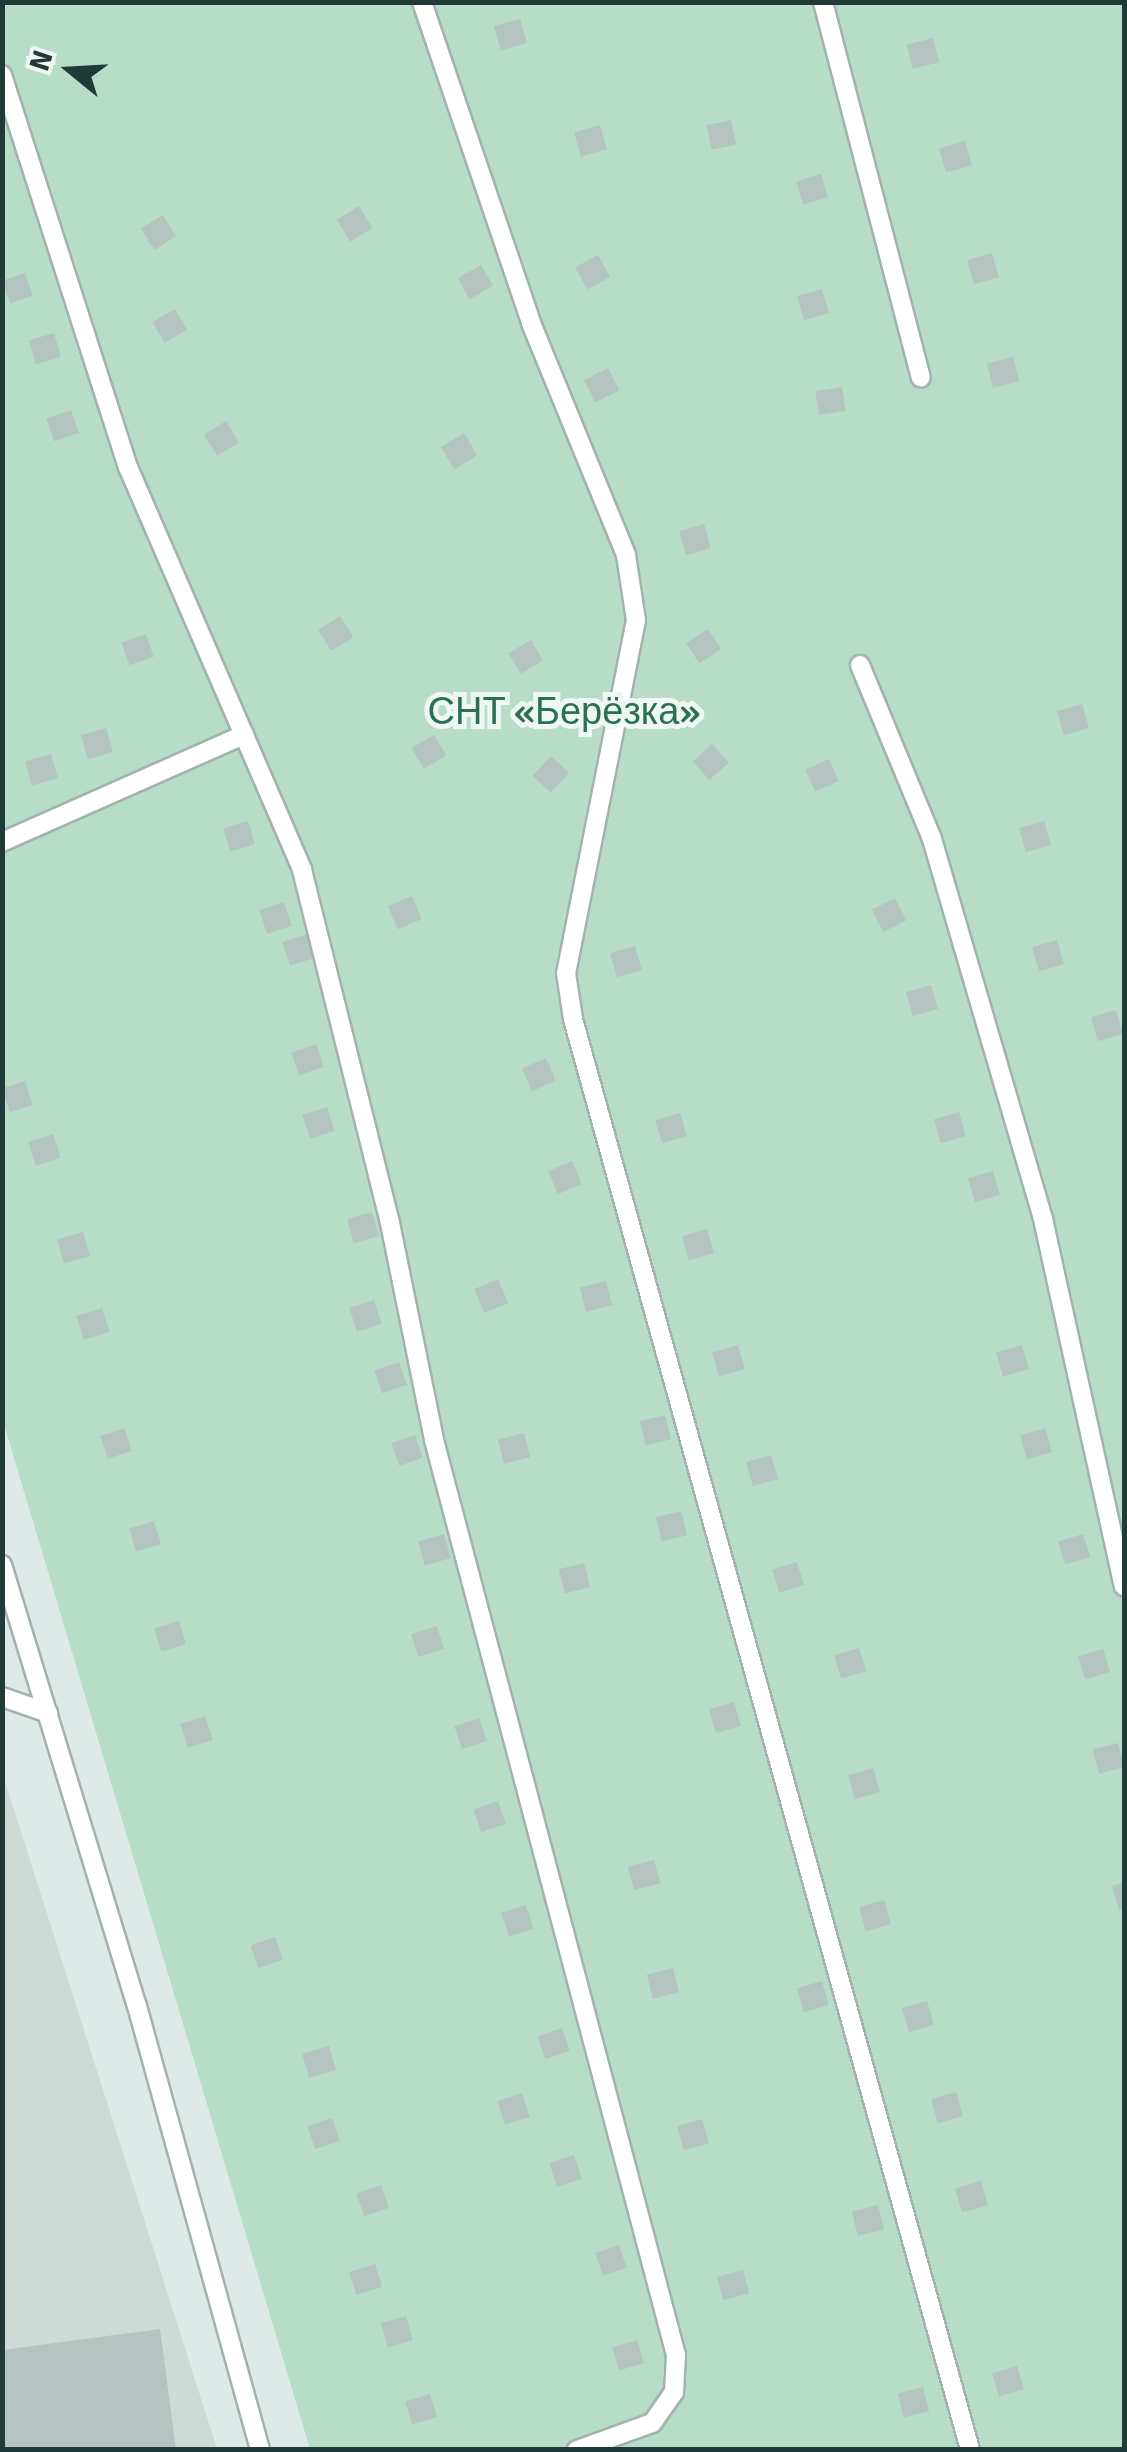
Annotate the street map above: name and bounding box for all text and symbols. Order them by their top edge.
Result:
north arrow [20,20,120,120]
text: N [22,46,61,75]
park label: СНТ «Берёзка» [428,689,700,735]

